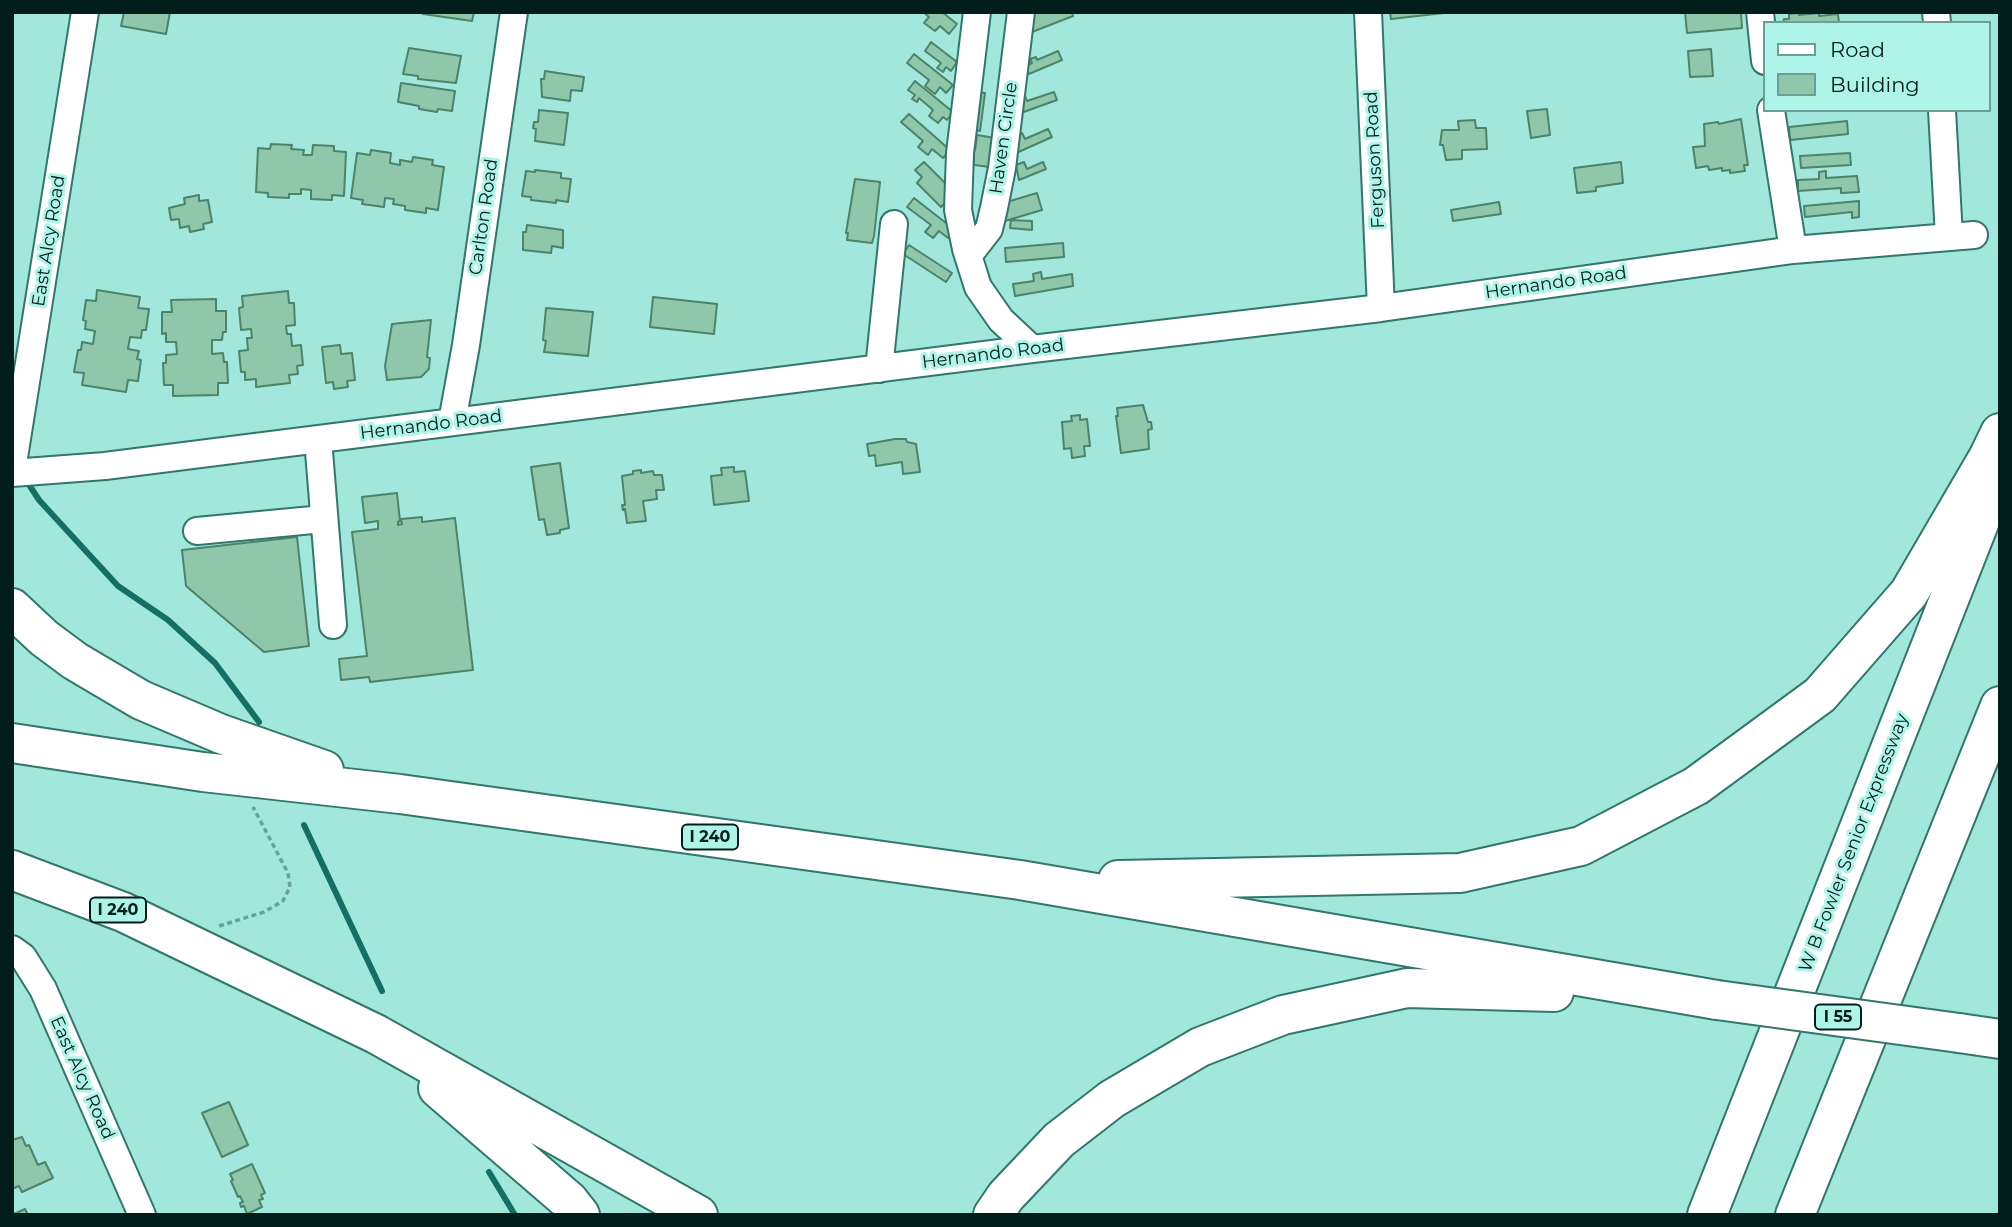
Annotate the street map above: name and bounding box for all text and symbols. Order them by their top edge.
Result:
legend [1764,21,1991,112]
text: Road [1830,37,1885,62]
text: Building [1830,72,1920,97]
street label: Haven Circle [985,81,1023,195]
street label: Ferguson Road [1361,91,1389,229]
street label: Carlton Road [465,157,503,277]
street label: East Alcy Road [28,174,70,308]
street label: Hernando Road [1484,262,1628,304]
street label: Hernando Road [921,335,1065,373]
street label: Hernando Road [359,406,503,444]
street label: W B Fowler Senior Expressway [1795,711,1913,975]
road number: I 240 [682,824,738,850]
road number: I 240 [90,898,146,922]
road number: I 55 [1815,1004,1861,1030]
street label: East Alcy Road [45,1013,119,1143]

